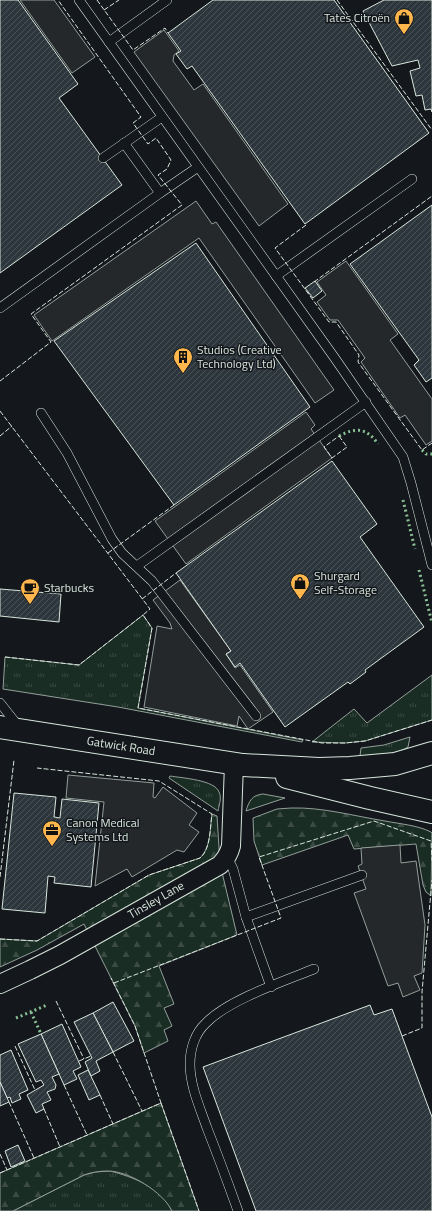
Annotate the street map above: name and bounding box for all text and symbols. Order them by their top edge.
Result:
shop icon: Tates Citroën [393,7,415,35]
place label: Tates Citroën [324,8,390,27]
place label: Studios (Creative Technology Ltd) [197,340,282,373]
building icon: Studios (Creative Technology Ltd) [172,346,194,374]
place label: Shurgard Self-Storage [314,566,377,599]
shop icon: Shurgard Self-Storage [289,572,311,600]
cafe icon: Starbucks [19,577,41,605]
place label: Starbucks [44,578,94,597]
street label: Gatwick Road [86,731,157,760]
place label: Canon Medical Systems Ltd [66,813,139,846]
office icon: Canon Medical Systems Ltd [41,819,63,847]
street label: Tinsley Lane [124,876,188,923]

